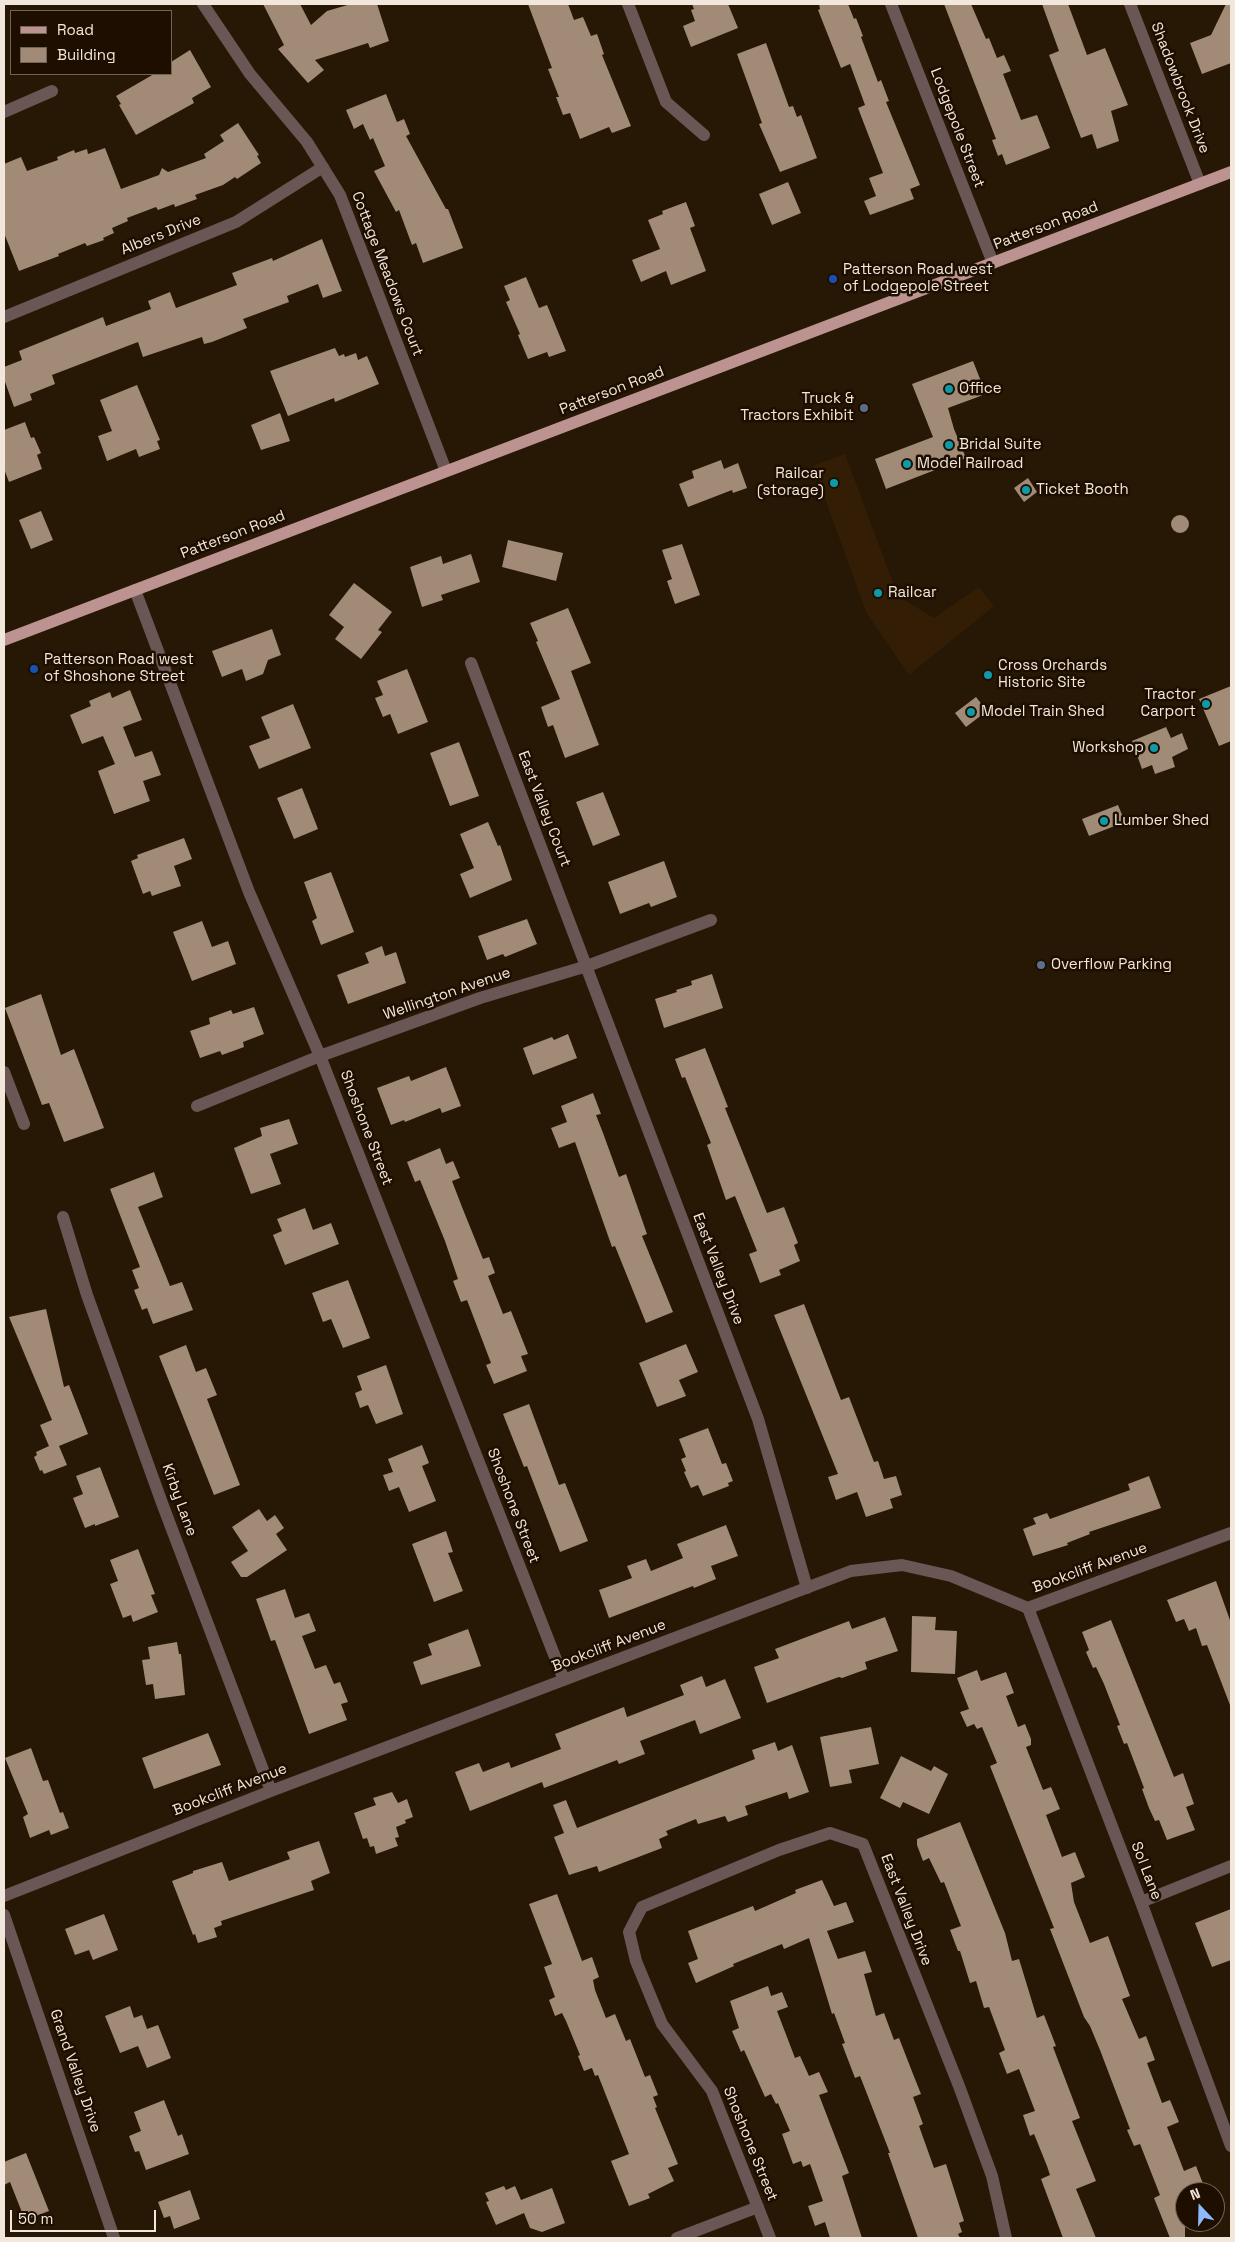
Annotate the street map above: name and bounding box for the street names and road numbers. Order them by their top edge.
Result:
street label: Shadowbrook Drive [1147,20,1213,156]
street label: Lodgepole Street [926,66,988,190]
street label: Cottage Meadows Court [347,189,427,359]
street label: Patterson Road [991,198,1101,254]
street label: Albers Drive [118,211,204,259]
street label: Patterson Road [557,363,667,419]
street label: Patterson Road [178,507,288,563]
street label: East Valley Court [514,748,574,870]
street label: Wellington Avenue [381,964,513,1024]
street label: Shoshone Street [336,1068,396,1188]
street label: East Valley Drive [688,1211,748,1327]
street label: Shoshone Street [483,1446,543,1566]
street label: Kirby Lane [158,1461,200,1539]
street label: Bookcliff Avenue [1030,1539,1150,1597]
street label: Bookcliff Avenue [549,1616,669,1676]
street label: Bookcliff Avenue [170,1760,290,1820]
street label: Sol Lane [1127,1839,1165,1903]
street label: East Valley Drive [876,1852,936,1968]
street label: Grand Valley Drive [45,2007,105,2135]
street label: Shoshone Street [719,2084,781,2204]

